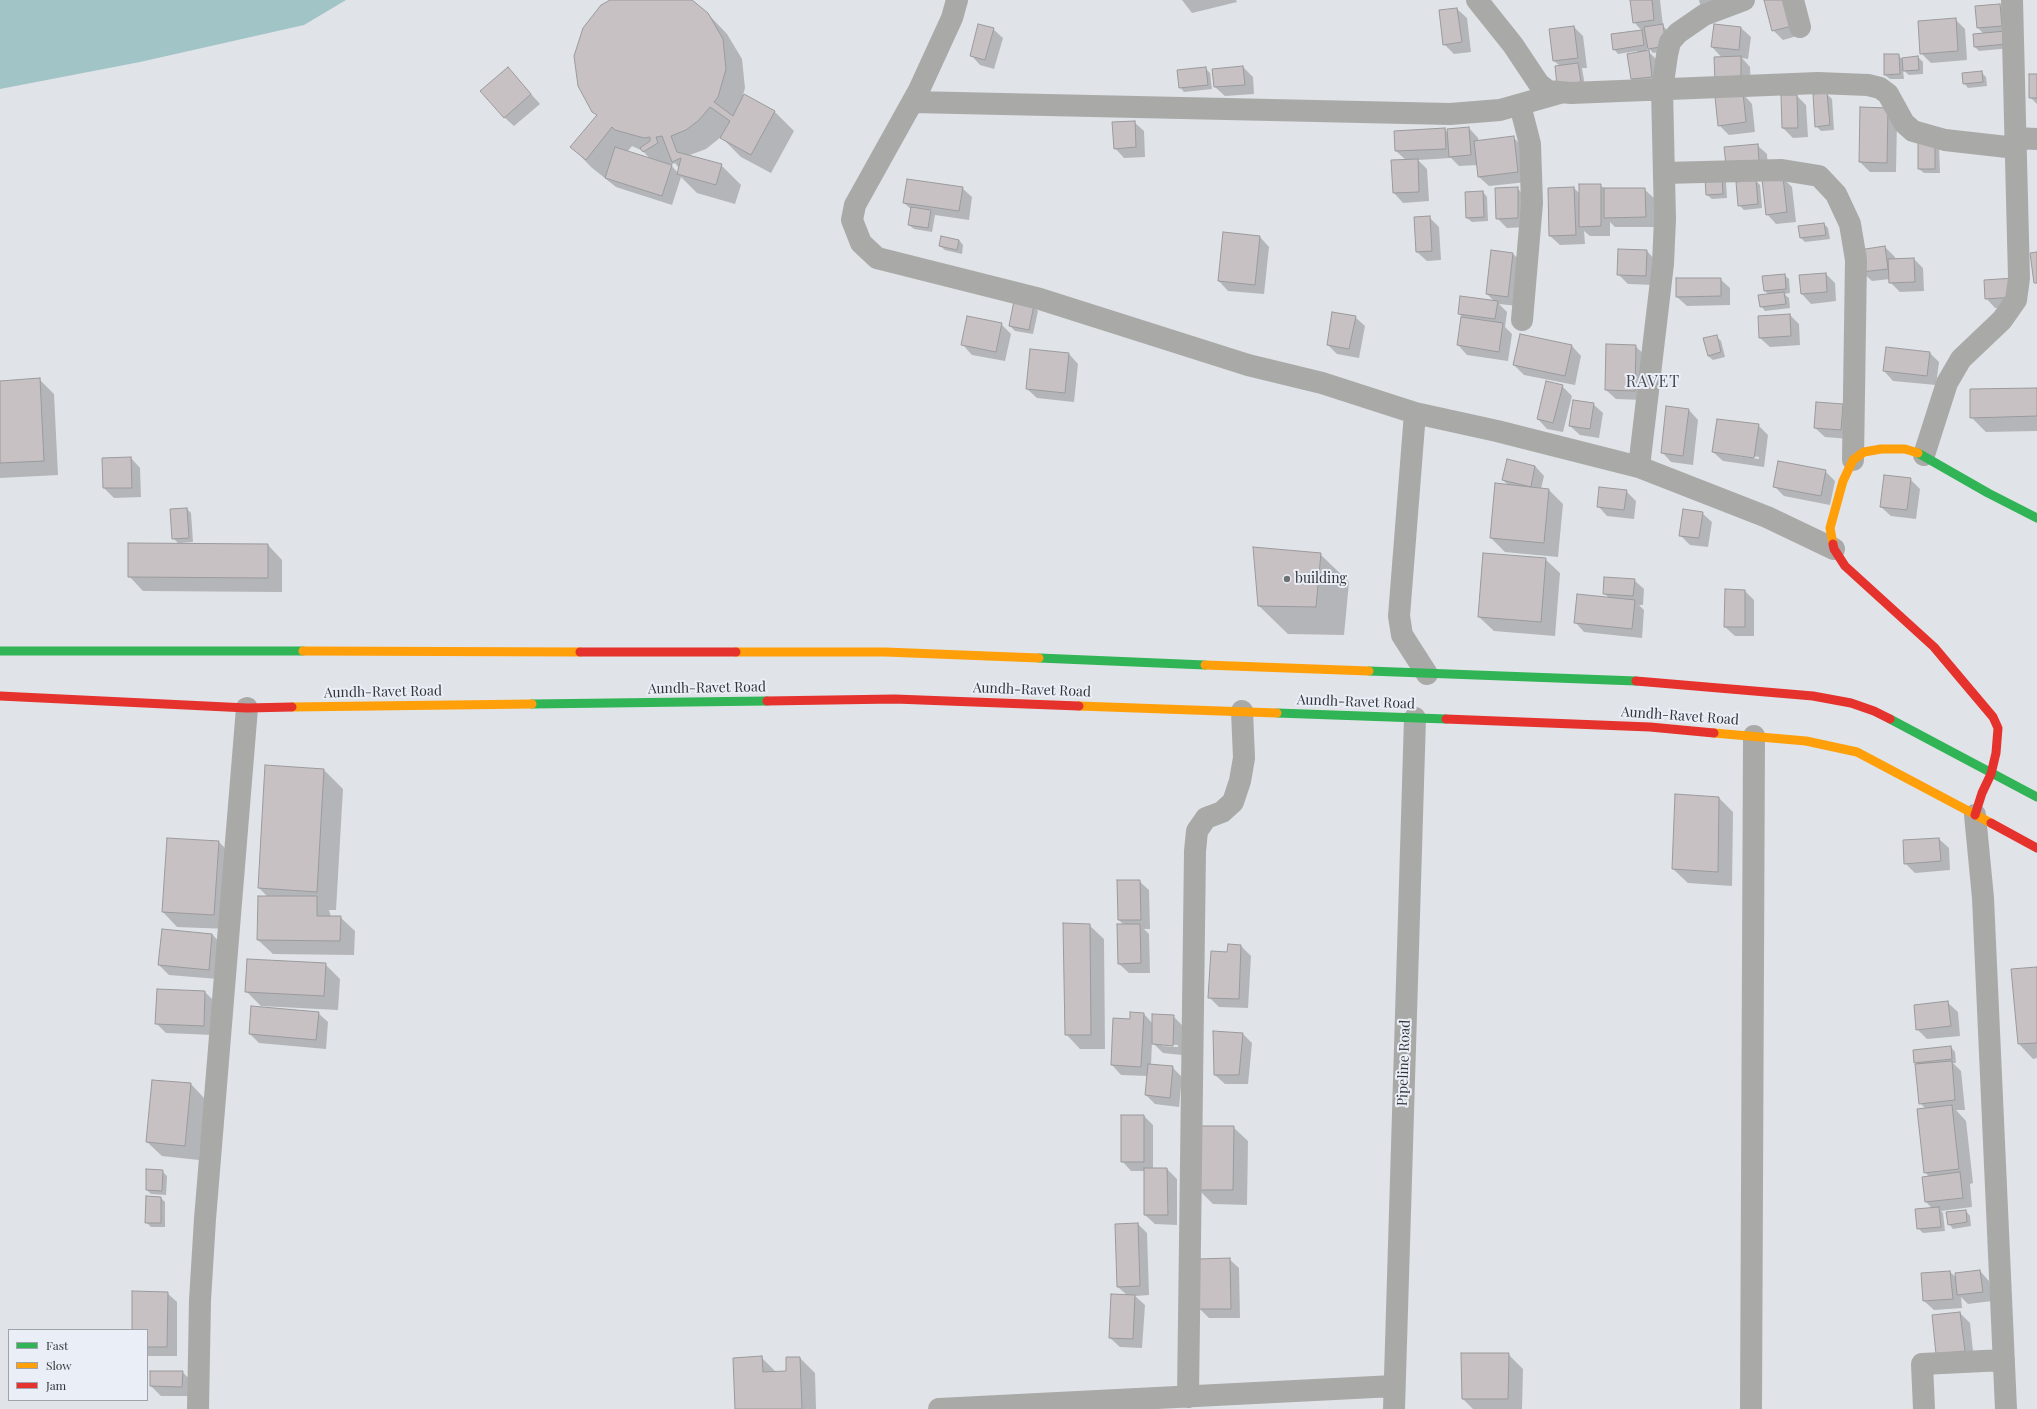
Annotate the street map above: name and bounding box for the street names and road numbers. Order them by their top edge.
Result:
street label: Aundh-Ravet Road [648,679,766,697]
street label: Aundh-Ravet Road [973,680,1091,700]
street label: Aundh-Ravet Road [324,683,442,701]
street label: Aundh-Ravet Road [1297,692,1415,712]
street label: Aundh-Ravet Road [1620,703,1740,729]
street label: Pipeline Road [1394,1020,1414,1106]

